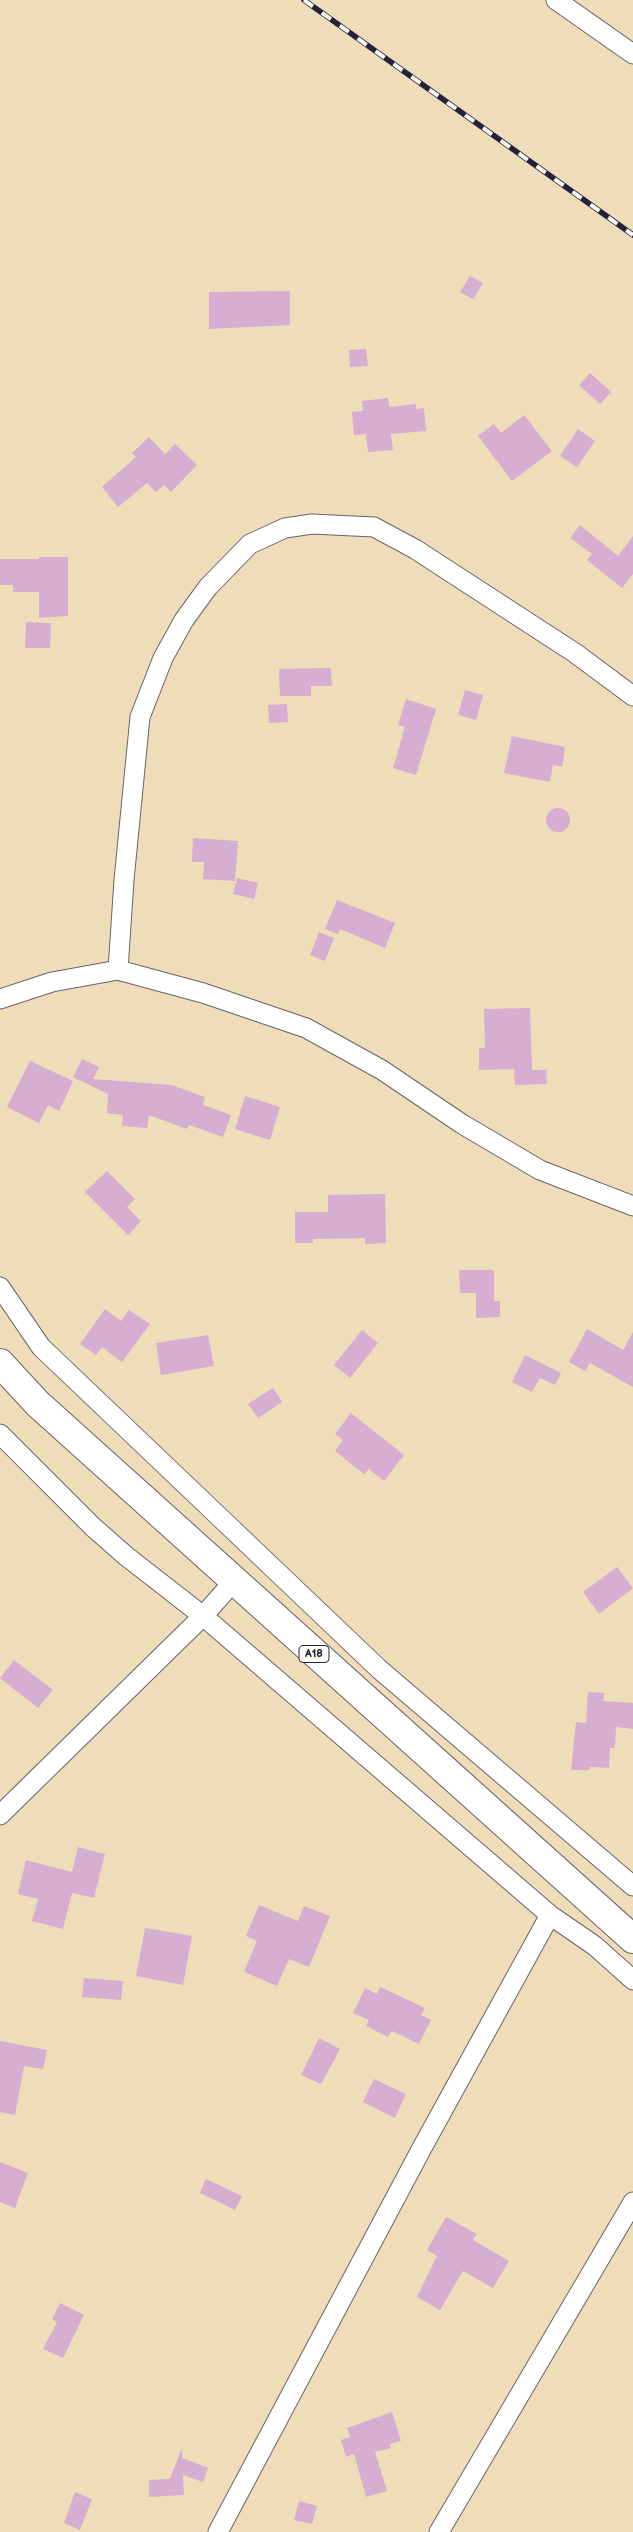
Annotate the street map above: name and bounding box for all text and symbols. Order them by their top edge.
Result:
road number: A18 [299,1646,329,1662]

